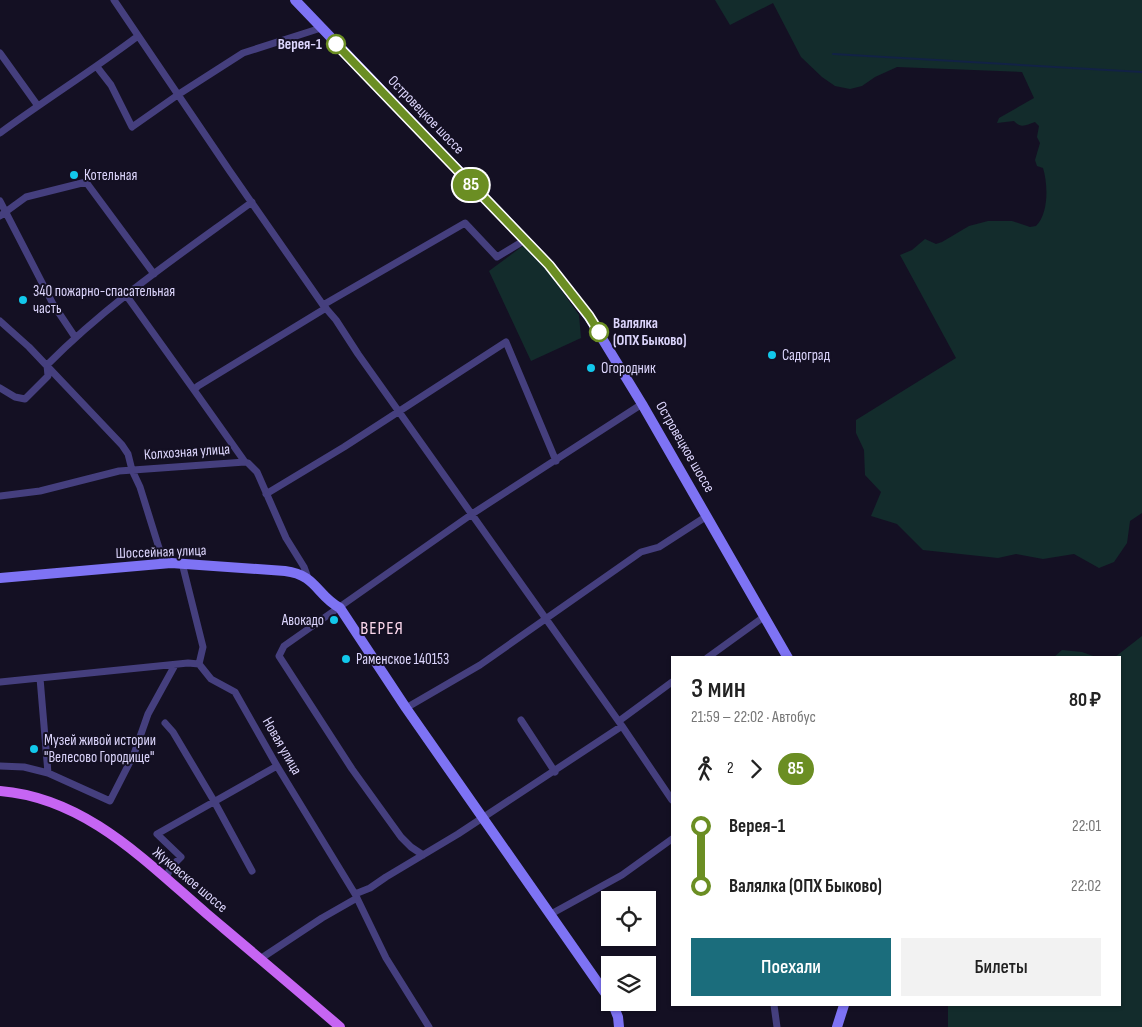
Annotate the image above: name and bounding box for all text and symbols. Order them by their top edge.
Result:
marker: Верея-1 [326,34,346,54]
place label: Верея-1 [278,35,322,54]
street label: Островецкое шоссе [384,72,468,158]
place label: Котельная [84,166,137,185]
marker: Котельная [68,169,80,181]
line badge: 85 [448,169,494,201]
text: 85 [463,174,479,195]
place label: 340 пожарно-спасательная часть [33,282,175,318]
marker: 340 пожарно-спасательная часть [17,294,29,306]
place label: Валялка (ОПХ Быково) [613,314,686,350]
marker: Валялка (ОПХ Быково) [589,322,609,342]
place label: Садоград [782,346,831,365]
marker: Садоград [766,349,778,361]
place label: Огородник [601,359,656,378]
marker: Огородник [585,362,597,374]
street label: Островецкое шоссе [651,398,719,496]
street label: Колхозная улица [143,440,231,464]
street label: Шоссейная улица [115,541,207,563]
place label: Авокадо [281,611,324,630]
marker: Авокадо [328,614,340,626]
district label: ВЕРЕЯ [360,618,404,639]
place label: Раменское 140153 [356,650,449,669]
marker: Раменское 140153 [340,653,352,665]
text: 3 мин [691,672,746,705]
text: 80 ₽ [1069,689,1101,712]
text: 21:59 – 22:02 · Автобус [691,708,816,727]
street label: Новая улица [258,714,306,778]
place label: Музей живой истории "Велесово Городище" [44,731,156,767]
marker: Музей живой истории "Велесово Городище" [28,743,40,755]
icon: walk [691,755,719,783]
icon: forward [742,755,770,783]
text: 85 [788,758,804,779]
text: 2 [727,759,734,778]
text: Верея-1 [729,815,785,838]
text: 22:01 [1072,817,1101,836]
street label: Жуковское шоссе [149,843,231,917]
text: Валялка (ОПХ Быково) [729,875,882,898]
text: 22:02 [1071,877,1101,896]
map controls [601,891,656,1011]
button: locate [601,891,656,946]
button: Поехали [691,938,891,996]
button: Билеты [901,938,1101,996]
button: layers [601,956,656,1011]

